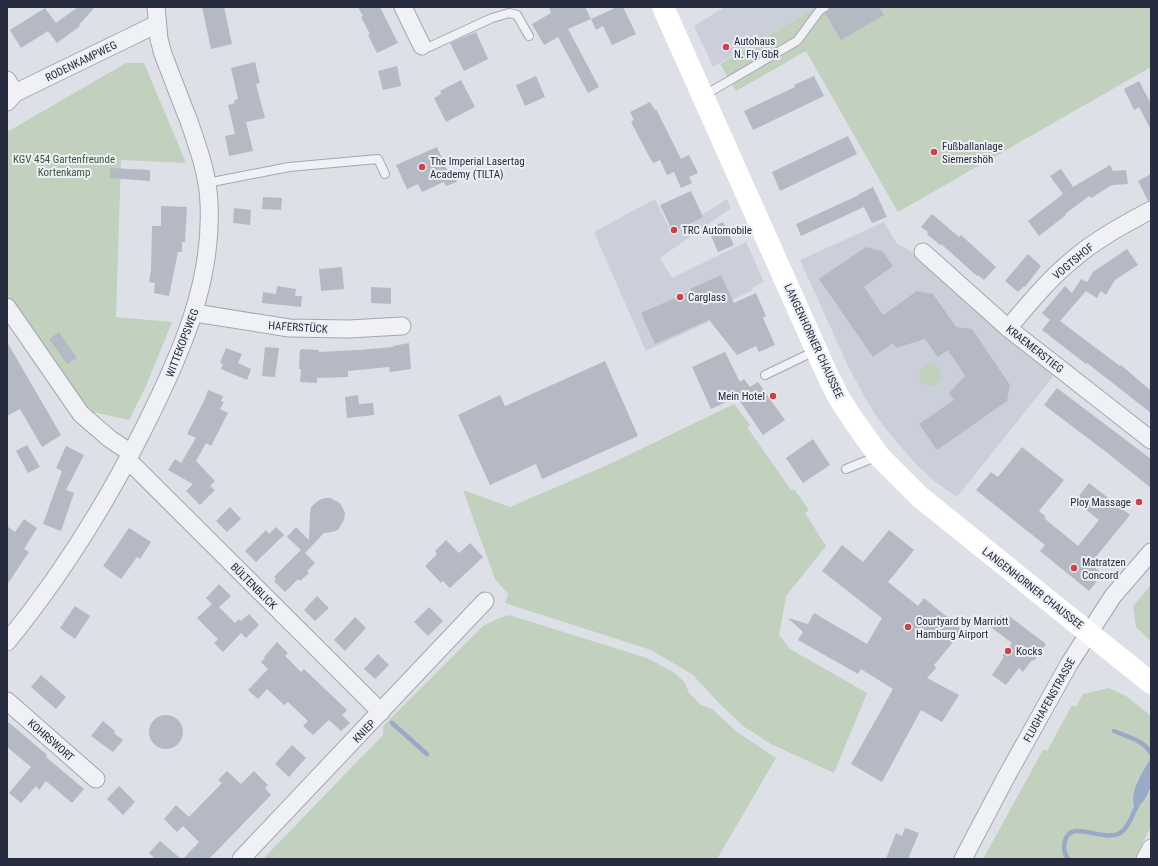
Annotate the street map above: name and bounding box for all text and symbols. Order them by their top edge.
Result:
place label: Autohaus N. Fly GbR [734,35,779,61]
street label: RODENKAMPWEG [43,38,119,84]
marker: Autohaus N. Fly GbR [721,42,731,52]
place label: Fußballanlage Siemershöh [942,140,1003,166]
marker: Fußballanlage Siemershöh [929,147,939,157]
park label: KGV 454 Gartenfreunde Kortenkamp [13,153,115,179]
place label: The Imperial Lasertag Academy (TILTA) [430,155,525,181]
marker: The Imperial Lasertag Academy (TILTA) [417,162,427,172]
place label: TRC Automobile [682,224,752,237]
marker: TRC Automobile [669,225,679,235]
street label: VOGTSHOF [1050,241,1096,282]
street label: LANGENHORNER CHAUSSEE [781,282,846,401]
place label: Carglass [688,291,726,304]
marker: Carglass [675,292,685,302]
street label: WITTEKOPSWEG [163,307,202,379]
street label: HAFERSTÜCK [268,319,328,336]
street label: KRAEMERSTIEG [1003,323,1066,376]
place label: Mein Hotel [718,390,765,403]
marker: Mein Hotel [768,391,778,401]
place label: Ploy Massage [1070,496,1131,509]
marker: Ploy Massage [1134,497,1144,507]
street label: LANGENHORNER CHAUSSEE [979,545,1086,632]
place label: Matratzen Concord [1082,556,1126,582]
street label: BÜLTENBLICK [228,560,280,612]
marker: Matratzen Concord [1069,563,1079,573]
place label: Courtyard by Marriott Hamburg Airport [916,615,1008,641]
marker: Courtyard by Marriott Hamburg Airport [903,622,913,632]
place label: Kocks [1016,645,1042,658]
marker: Kocks [1003,646,1013,656]
street label: FLUGHAFENSTRASSE [1021,655,1078,745]
street label: KOHRSWORT [25,717,77,764]
street label: KNIEP [350,717,378,746]

